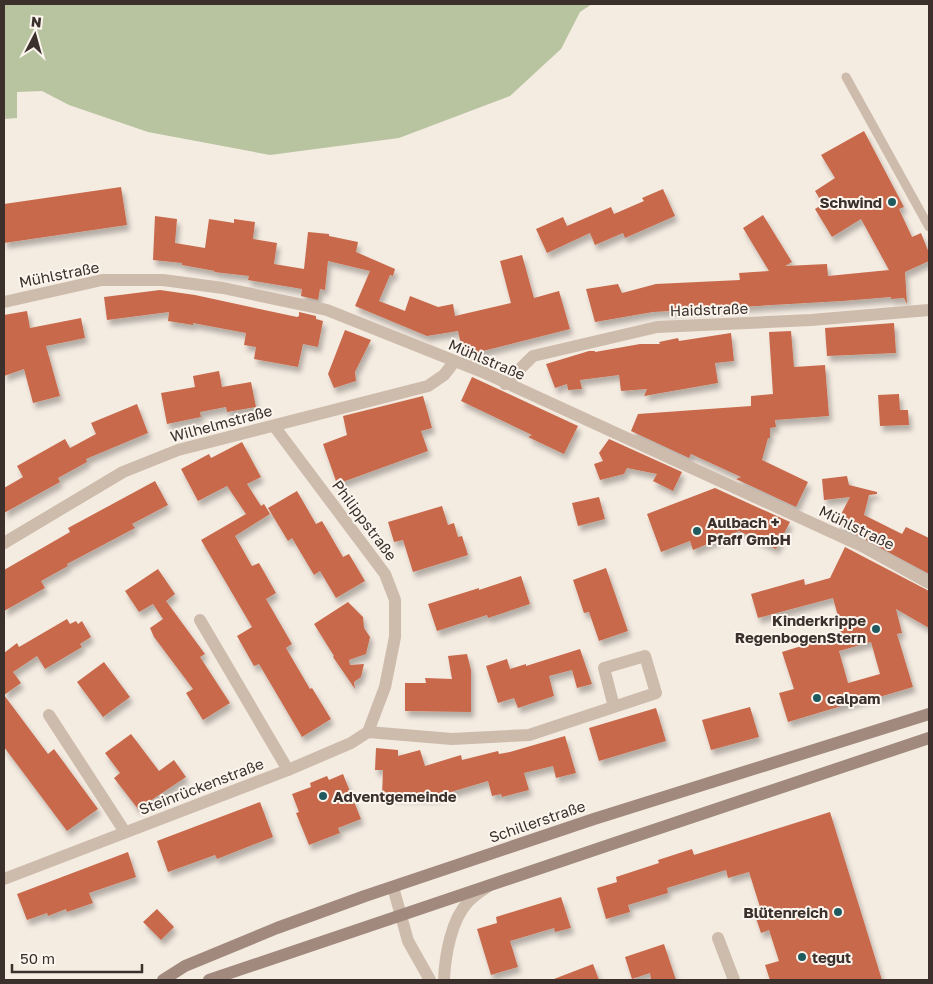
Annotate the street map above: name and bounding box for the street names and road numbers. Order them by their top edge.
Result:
street label: Mühlstraße [17,257,101,291]
street label: Haidstraße [669,299,749,319]
street label: Mühlstraße [446,335,528,383]
street label: Wilhelmstraße [168,401,274,445]
street label: Philippstraße [329,476,401,564]
street label: Mühlstraße [816,501,898,553]
street label: Steinrückenstraße [136,754,266,818]
street label: Schillerstraße [487,796,588,846]

